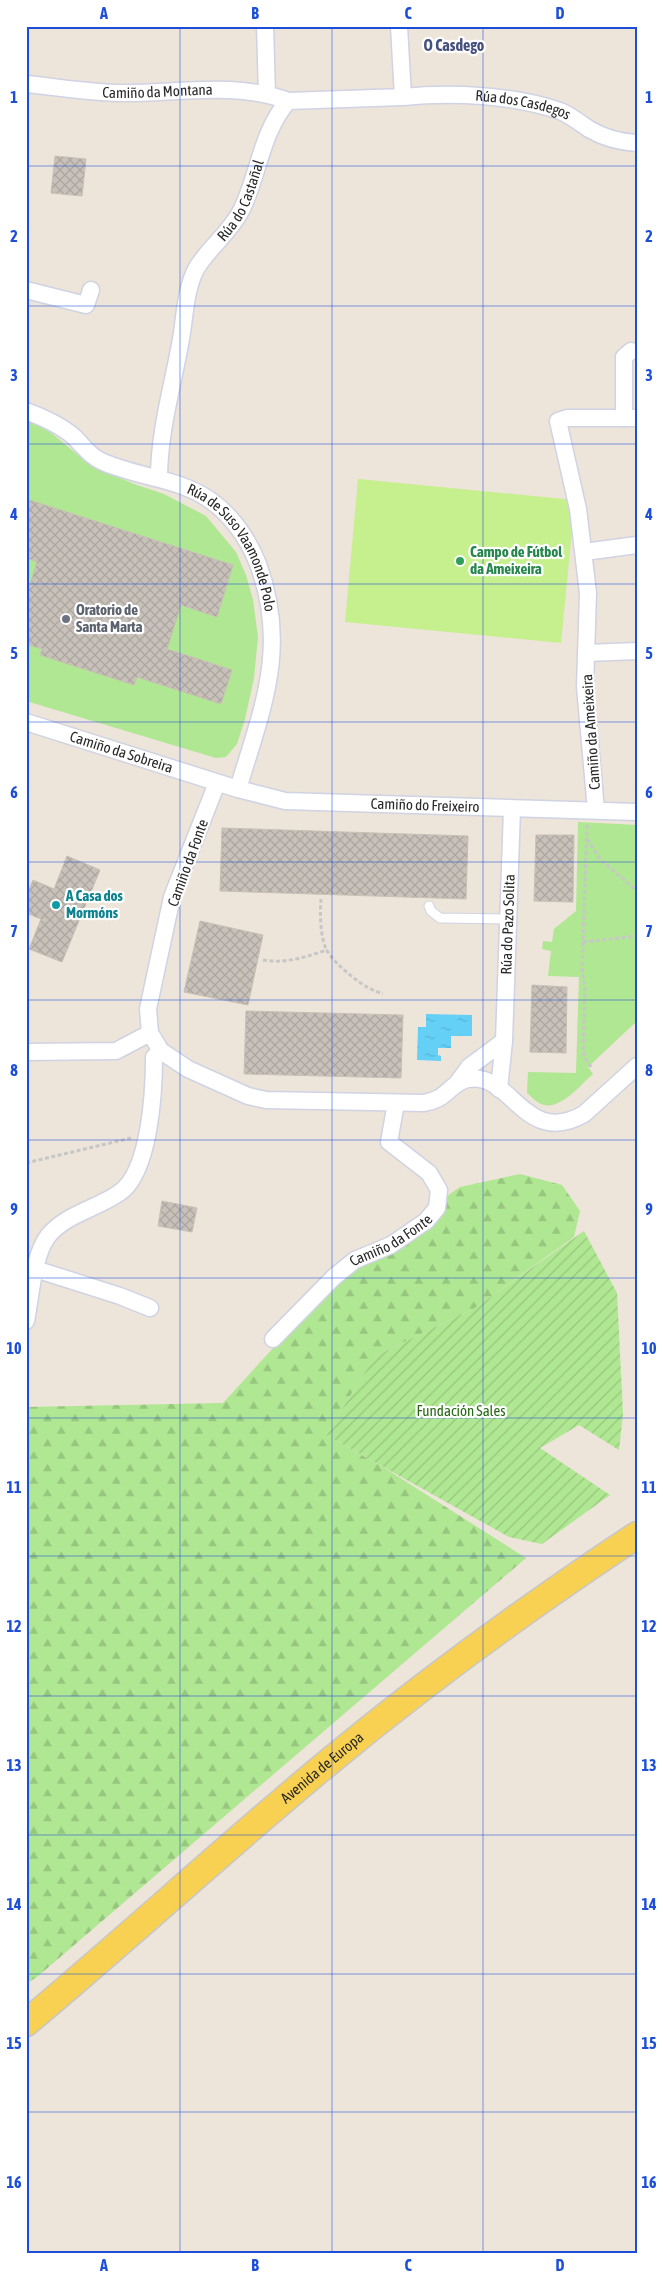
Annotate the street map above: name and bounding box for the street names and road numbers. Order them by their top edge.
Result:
street label: Camiño da Montana [102,81,213,101]
street label: Rúa dos Casdegos [475,87,574,123]
street label: Rúa do Castañal [214,158,267,244]
street label: Rúa de Suso Vaamonde Polo [185,480,279,613]
street label: Camiño da Ameixeira [578,673,603,791]
street label: Camiño da Sobreira [68,727,175,776]
street label: Camiño do Freixeiro [370,795,480,815]
street label: Camiño da Fonte [164,817,211,909]
street label: Rúa do Pazo Solita [497,874,518,975]
street label: Camiño da Fonte [346,1211,436,1269]
street label: Avenida de Europa [277,1728,367,1807]

